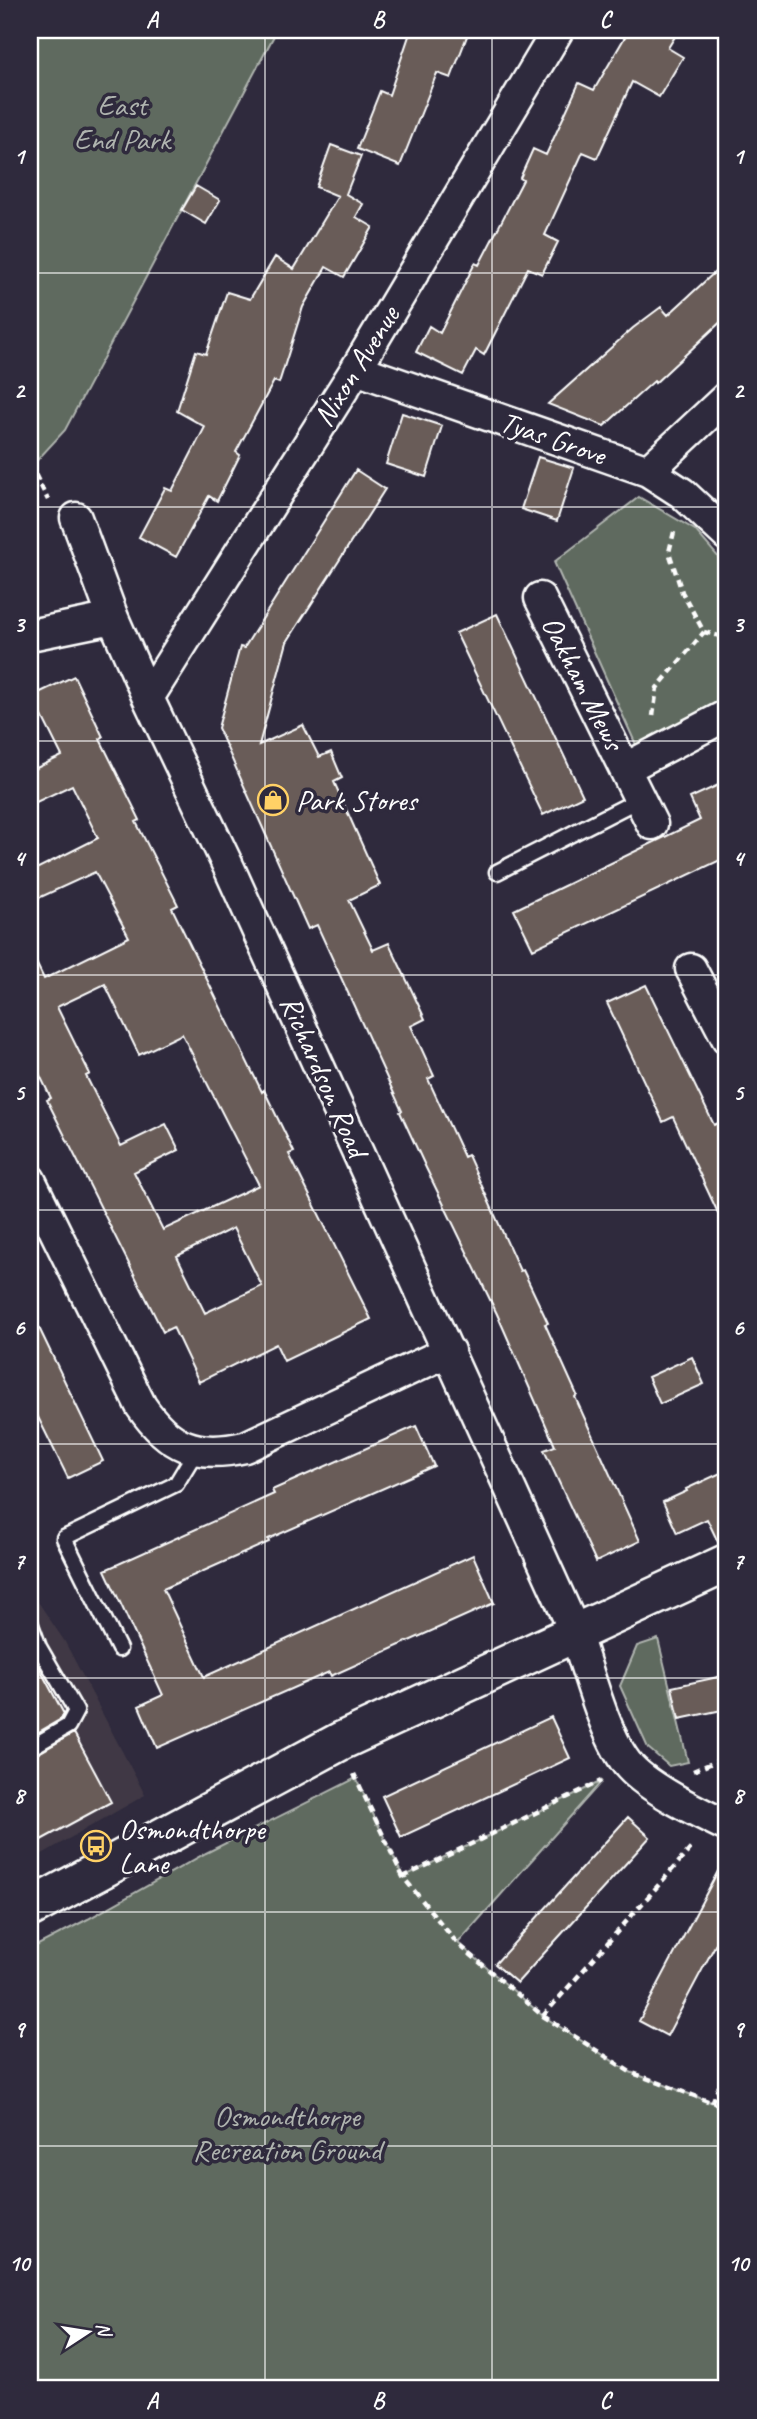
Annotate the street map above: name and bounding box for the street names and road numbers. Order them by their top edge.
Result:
street label: Nixon Avenue [304,297,409,433]
street label: Tyas Grove [495,402,613,474]
street label: Oakham Mews [533,609,634,759]
street label: Richardson Road [272,990,378,1166]

